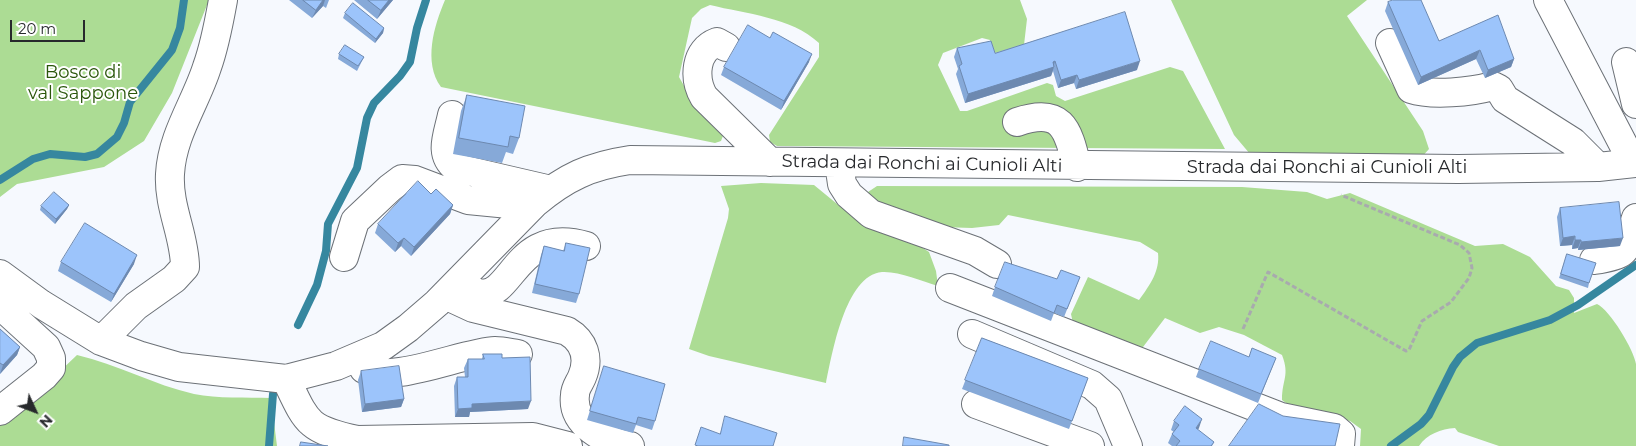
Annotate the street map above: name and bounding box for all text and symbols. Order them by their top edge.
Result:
scale bar [12,10,88,42]
text: 20 m [18,19,56,38]
park label: Bosco di val Sappone [28,62,138,104]
street label: Strada dai Ronchi ai Cunioli Alti [781,151,1063,177]
street label: Strada dai Ronchi ai Cunioli Alti [1187,157,1467,179]
north arrow [10,386,60,436]
text: N [36,411,56,432]

